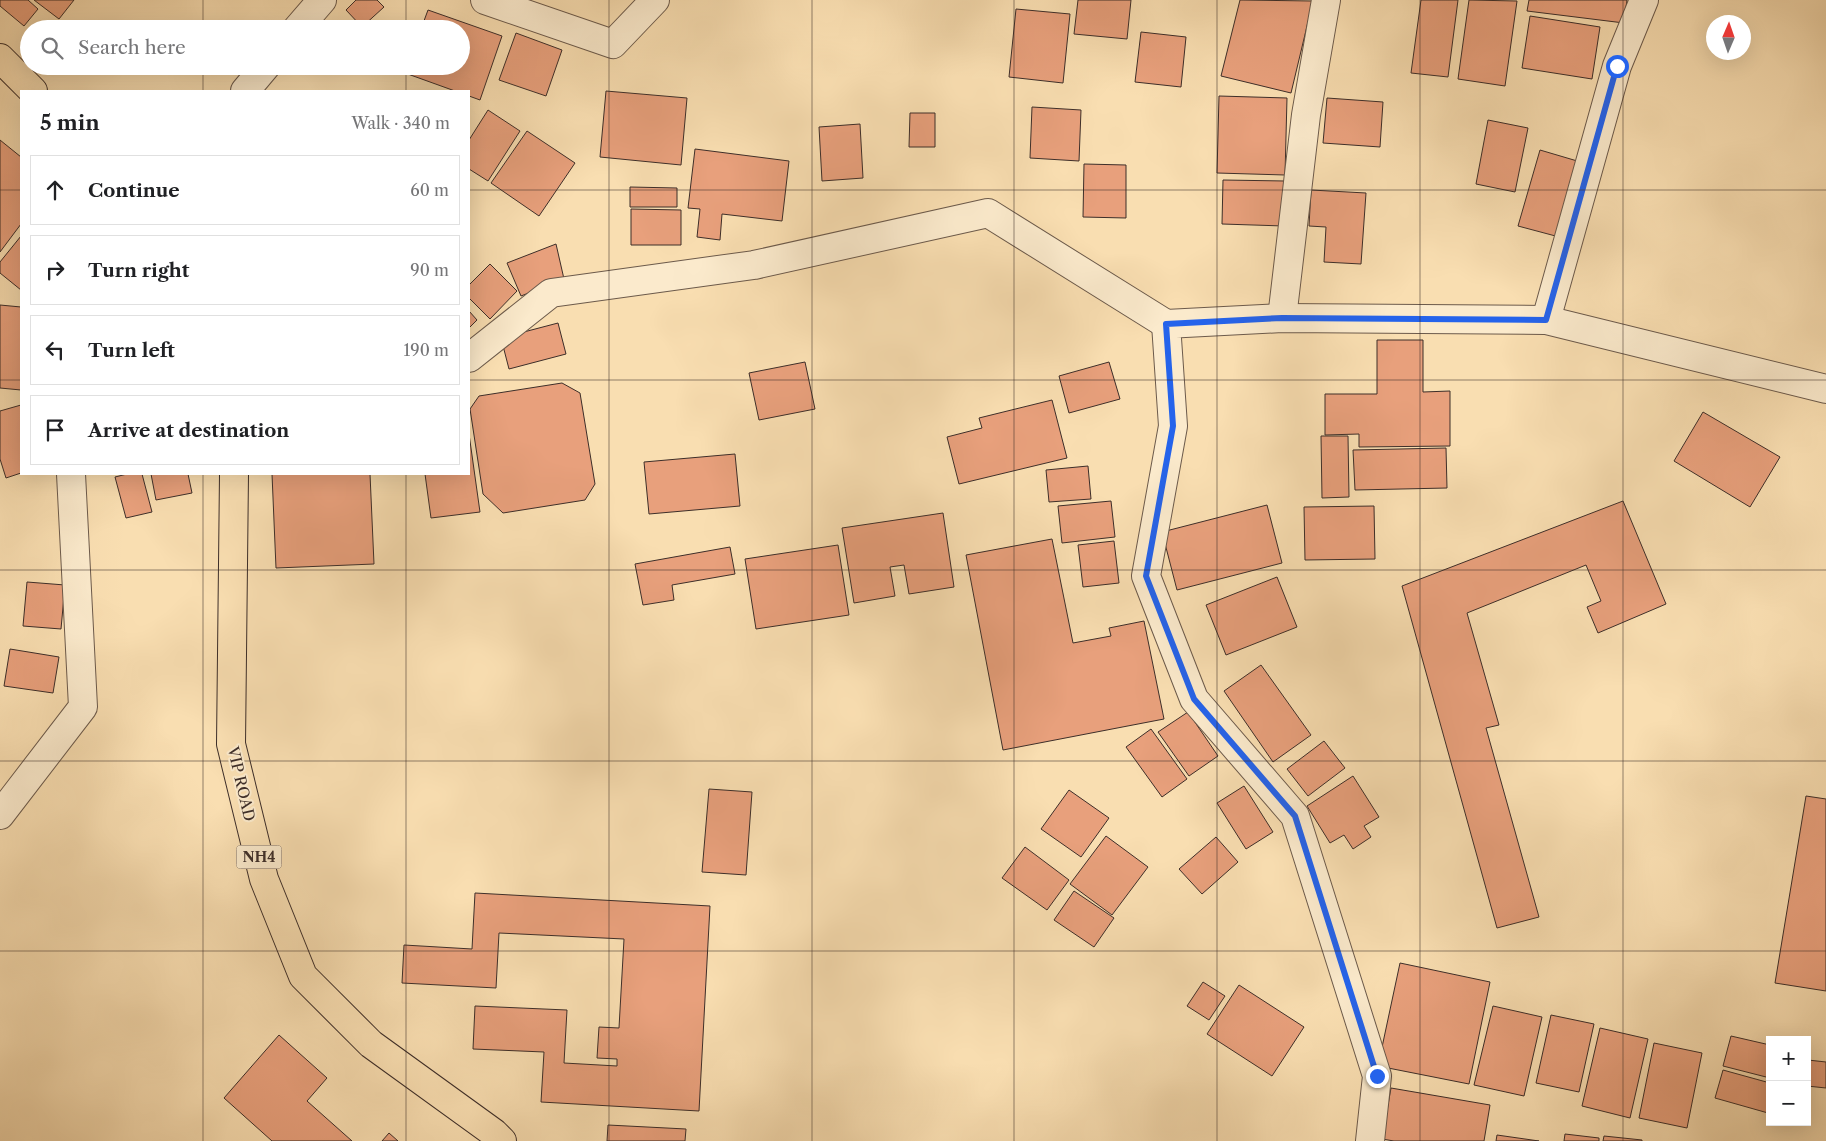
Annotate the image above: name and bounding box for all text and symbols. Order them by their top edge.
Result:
north arrow [1706,15,1751,60]
search box [20,20,470,75]
icon: search [38,34,66,62]
text: Search here [78,36,186,59]
route start [1606,55,1629,78]
text: 5 min [40,110,100,135]
text: Walk · 340 m [351,113,450,133]
icon: ahead [41,176,69,204]
text: Continue [88,179,180,202]
text: 60 m [410,180,449,200]
icon: right [41,256,69,284]
text: Turn right [88,259,189,282]
text: 90 m [410,260,449,280]
icon: left [41,336,69,364]
text: Turn left [88,339,175,362]
text: 190 m [404,340,449,360]
icon: arrive [41,416,69,444]
text: Arrive at destination [88,419,289,442]
street label: VIP ROAD [223,744,259,823]
road number: NH4 [236,846,282,869]
map controls [1766,1036,1811,1126]
button: + [1766,1036,1811,1081]
route end [1366,1065,1389,1088]
button: − [1766,1081,1811,1126]

